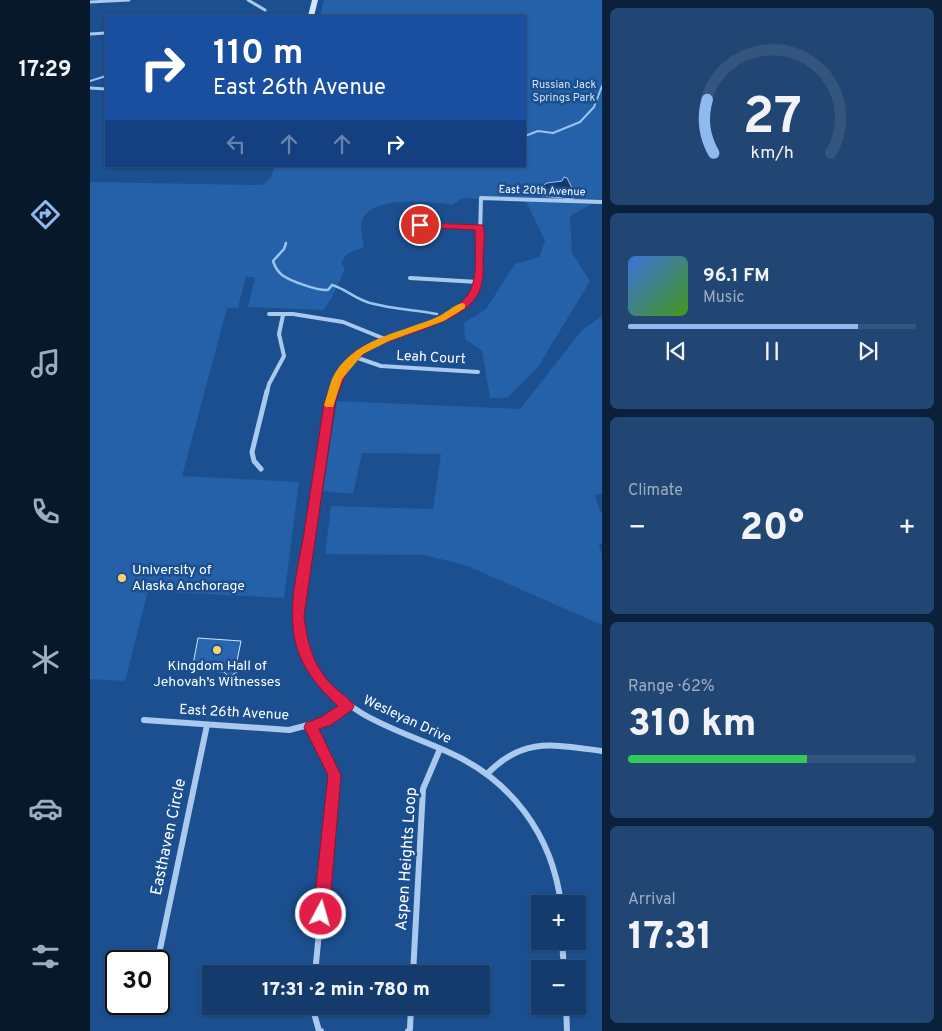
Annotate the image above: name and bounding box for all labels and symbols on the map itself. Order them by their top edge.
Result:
park label: Russian Jack Springs Park [532,78,596,105]
street label: East 20th Avenue [498,182,586,200]
pin [399,204,441,246]
street label: Leah Court [396,348,466,368]
place label: University of Alaska Anchorage [132,562,245,595]
marker: University of Alaska Anchorage [116,572,128,584]
marker: Kingdom Hall of Jehovah’s Witnesses [211,644,223,656]
place label: Kingdom Hall of Jehovah’s Witnesses [153,658,281,691]
street label: Wesleyan Drive [360,692,454,748]
street label: East 26th Avenue [179,702,289,724]
street label: Easthaven Circle [147,777,191,897]
street label: Aspen Heights Loop [392,786,422,932]
position arrow [294,887,346,939]
speed limit sign: 30 [105,950,170,1015]

